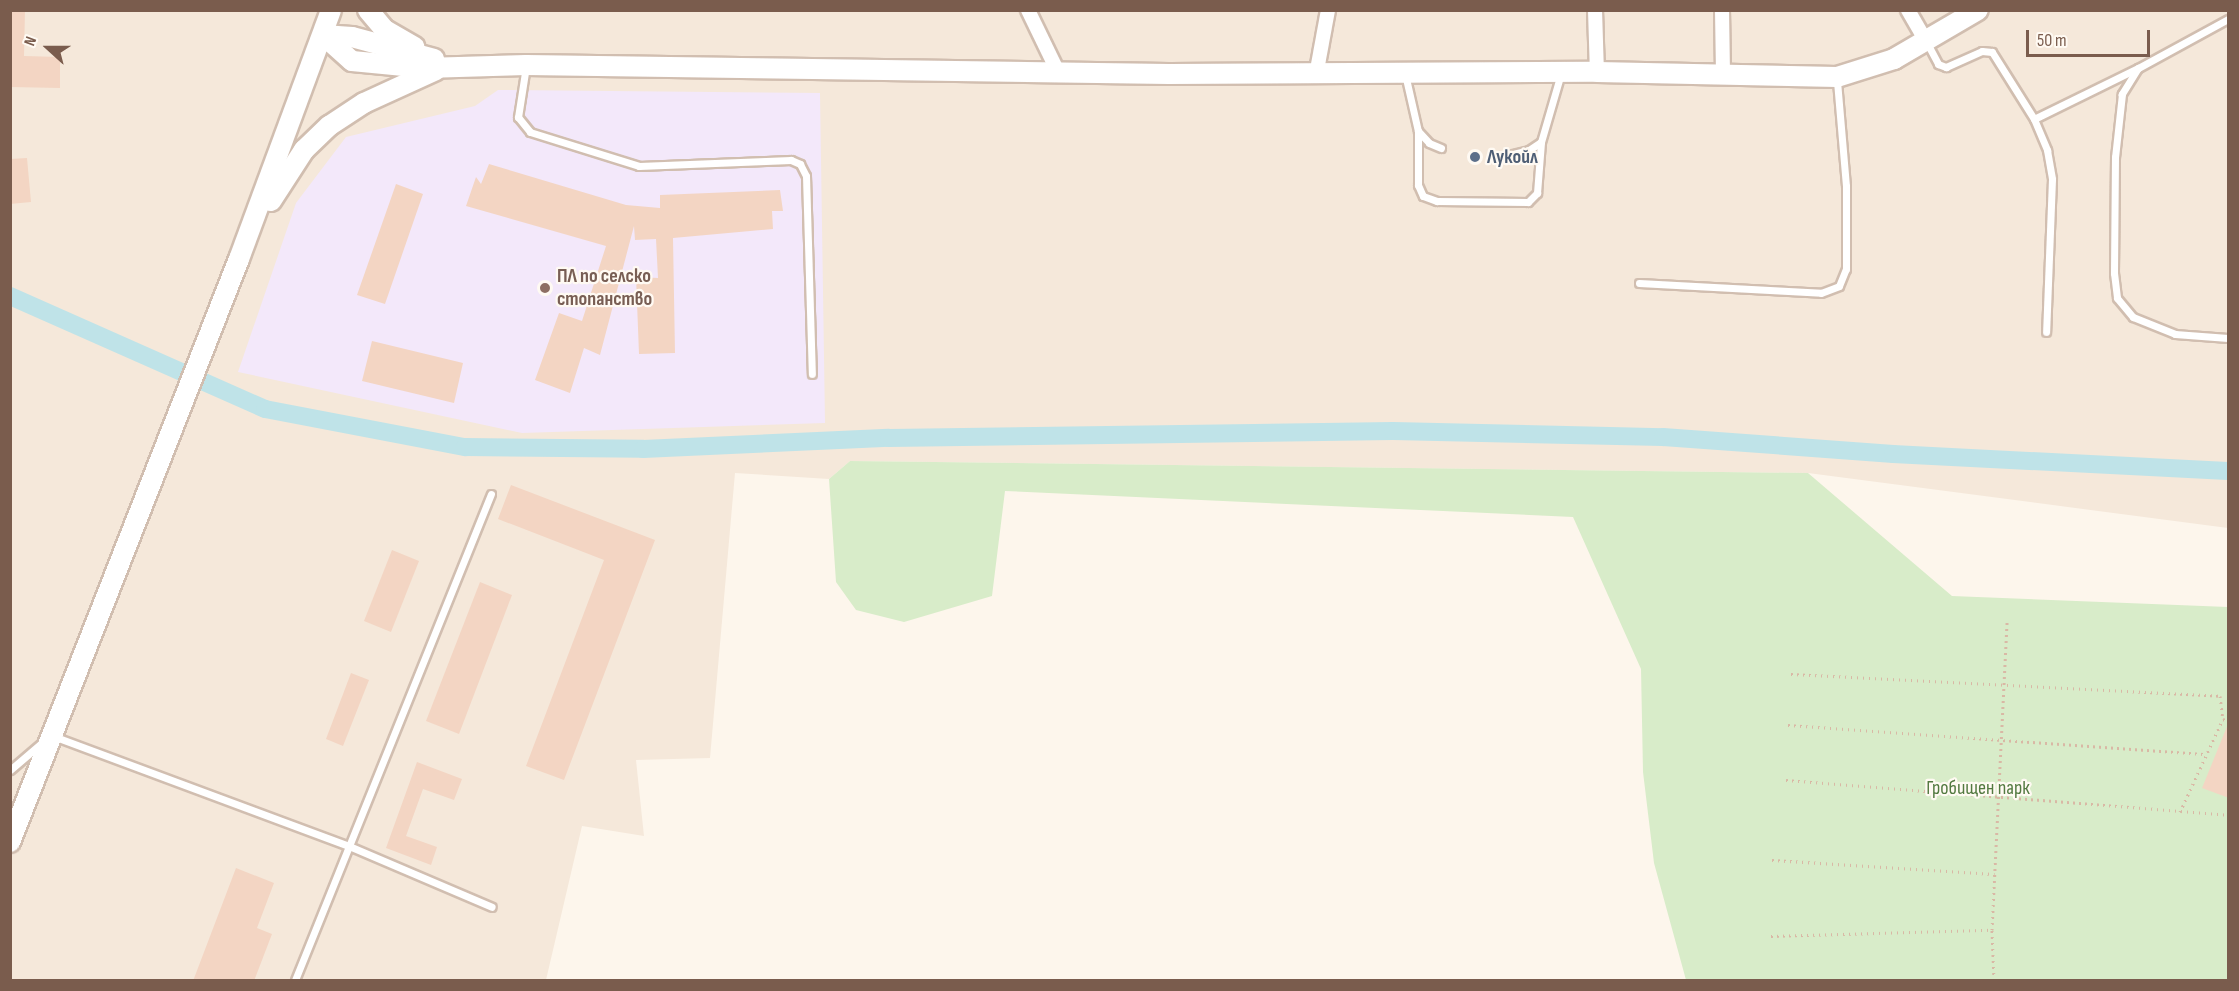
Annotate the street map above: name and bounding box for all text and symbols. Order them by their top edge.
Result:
north arrow [18,18,78,78]
scale bar [2029,18,2154,56]
text: 50 m [2037,30,2067,51]
text: N [20,34,41,49]
place label: Лукойл [1487,145,1538,169]
marker: Лукойл [1468,150,1482,164]
place label: ПЛ по селско стопанство [557,264,652,311]
marker: ПЛ по селско стопанство [538,281,552,295]
park label: Гробищен парк [1926,776,2030,800]

